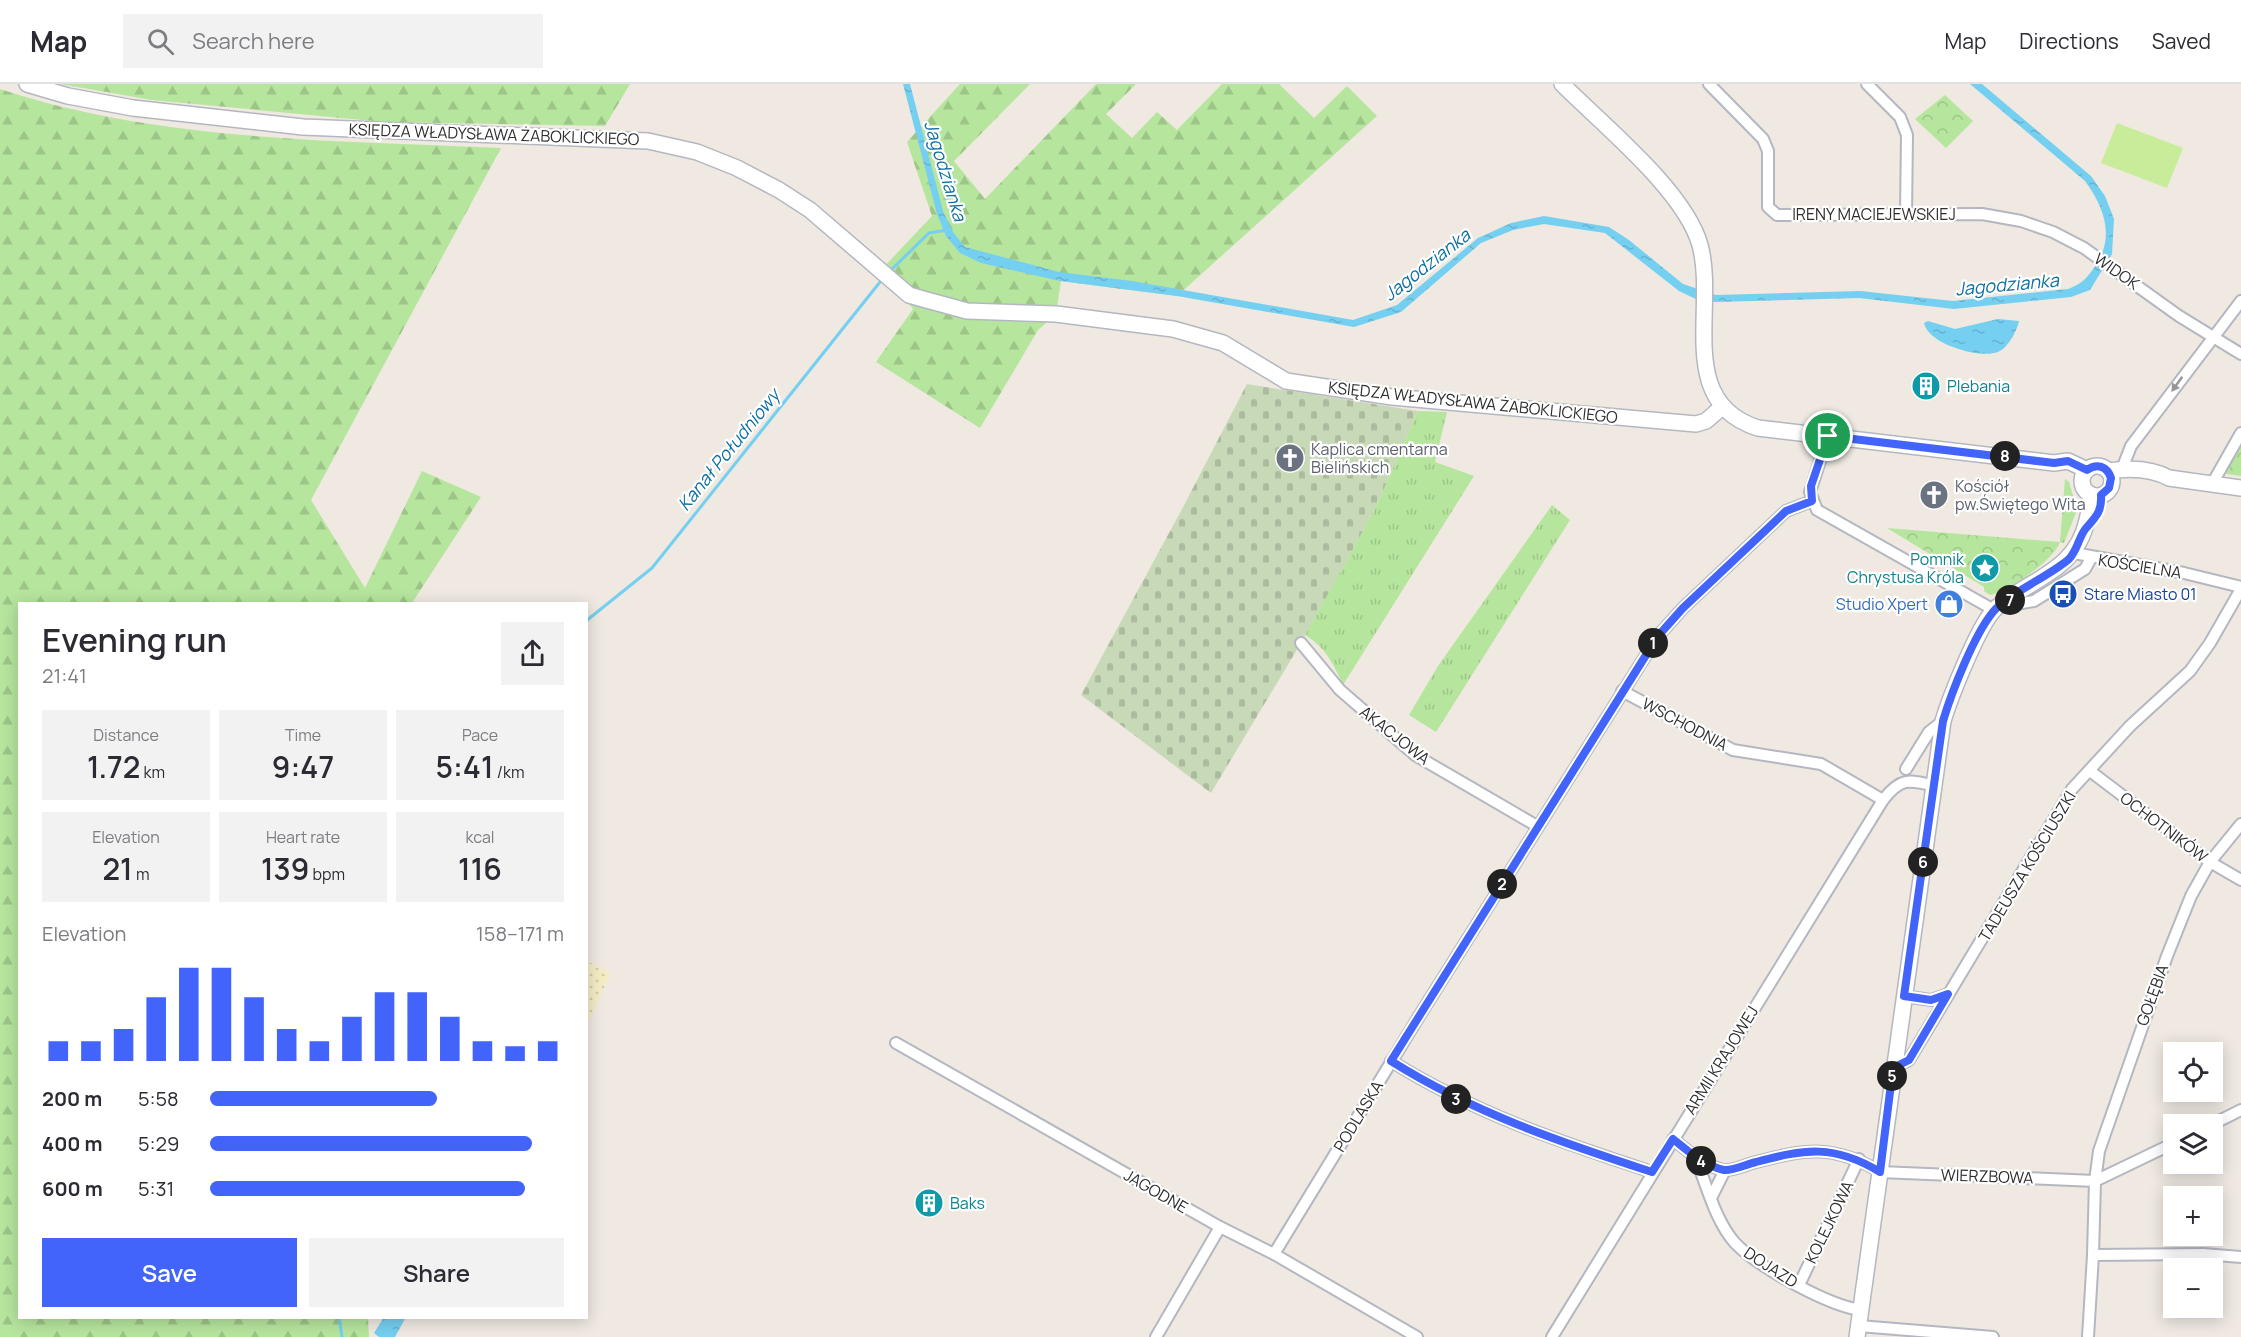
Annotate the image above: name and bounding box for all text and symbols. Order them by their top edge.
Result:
search box [123,14,543,68]
text: Map [30,22,87,60]
icon: search [144,25,177,58]
text: Search here [192,26,315,56]
text: Map [1945,27,1986,55]
text: Directions [2019,27,2119,55]
text: Saved [2152,27,2211,55]
street label: KSIĘDZA WŁADYSŁAWA ŻABOKLICKIEGO [348,118,640,150]
water label: Jagodzianka [919,118,973,225]
street label: IRENY MACIEJEWSKIEJ [1792,203,1956,225]
water label: Jagodzianka [1378,222,1475,306]
street label: WIDOK [2090,247,2144,295]
water label: Jagodzianka [1954,267,2061,300]
building icon: Plebania [1910,370,1942,402]
place label: Plebania [1947,375,2010,397]
street label: KSIĘDZA WŁADYSŁAWA ŻABOKLICKIEGO [1327,376,1619,428]
one-way arrow [2171,376,2183,391]
water label: Kanał Południowy [672,382,786,515]
pin [1802,410,1853,461]
icon: arrive [1811,419,1844,452]
place label: Kaplica cmentarna Bielińskich [1311,438,1448,478]
pin: 8 [1990,441,2020,471]
church icon: Kaplica cmentarna Bielińskich [1274,442,1306,474]
text: 8 [2000,445,2010,467]
place label: Kościół pw.Świętego Wita [1955,475,2086,515]
church icon: Kościół pw.Świętego Wita [1918,479,1950,511]
place label: Pomnik Chrystusa Króla [1847,548,1965,588]
street label: KOŚCIELNA [2097,549,2183,583]
place icon: Pomnik Chrystusa Króla [1969,552,2001,584]
bus stop icon: Stare Miasto 01 [2047,578,2079,610]
place label: Stare Miasto 01 [2084,583,2197,605]
pin: 7 [1995,585,2025,615]
shop icon: Studio Xpert [1933,588,1965,620]
text: 7 [2006,589,2014,611]
place label: Studio Xpert [1836,593,1928,615]
text: Evening run [42,617,227,662]
button: share [501,622,564,685]
pin: 1 [1638,628,1668,658]
text: 1 [1649,632,1657,654]
text: 21:41 [42,662,87,689]
street label: WSCHODNIA [1638,692,1732,756]
street label: AKACJOWA [1355,701,1435,769]
text: Distance [93,724,159,746]
text: Time [285,724,321,746]
text: Pace [462,724,498,746]
text: 1.72 [87,746,140,787]
text: 9:47 [272,746,334,787]
text: 5:41 [436,746,494,787]
text: km [140,761,165,783]
text: /km [494,761,525,783]
street label: TADEUSZA KOŚCIUSZKI [1973,787,2081,945]
street label: OCHOTNIKÓW [2116,787,2212,867]
text: Elevation [92,826,160,848]
text: Heart rate [266,826,340,848]
text: kcal [465,826,495,848]
pin: 6 [1908,847,1938,877]
text: 21 [102,848,133,889]
text: 139 [261,848,309,889]
text: 116 [458,848,502,889]
text: 6 [1918,851,1928,873]
text: m [133,863,150,885]
text: bpm [309,863,345,885]
pin: 2 [1487,869,1517,899]
text: 2 [1497,873,1507,895]
text: Elevation [42,920,126,947]
text: 158–171 m [476,920,564,947]
street label: GOŁĘBIA [2131,961,2173,1029]
street label: ARMII KRAJOWEJ [1679,1002,1763,1118]
map controls [2163,1042,2223,1318]
button: locate [2163,1042,2223,1102]
pin: 5 [1877,1061,1907,1091]
text: 5 [1887,1065,1897,1087]
street label: PODLASKA [1328,1076,1388,1156]
pin: 3 [1441,1084,1471,1114]
text: 200 m [42,1085,102,1112]
text: 5:58 [138,1085,179,1112]
text: 3 [1451,1088,1461,1110]
button: layers [2163,1114,2223,1174]
text: 400 m [42,1130,102,1157]
text: 5:29 [138,1130,179,1157]
pin: 4 [1686,1146,1716,1176]
text: 4 [1696,1150,1706,1172]
street label: WIERZBOWA [1940,1163,2034,1189]
street label: JAGODNE [1120,1164,1192,1218]
text: 600 m [42,1175,103,1202]
text: 5:31 [138,1175,174,1202]
street label: KOLEJKOWA [1800,1177,1858,1267]
button: + [2163,1186,2223,1246]
building icon: Baks [913,1187,945,1219]
place label: Baks [950,1192,985,1214]
button: Save [42,1238,297,1307]
button: Share [309,1238,564,1307]
street label: DOJAZD [1740,1241,1802,1293]
button: − [2163,1258,2223,1318]

